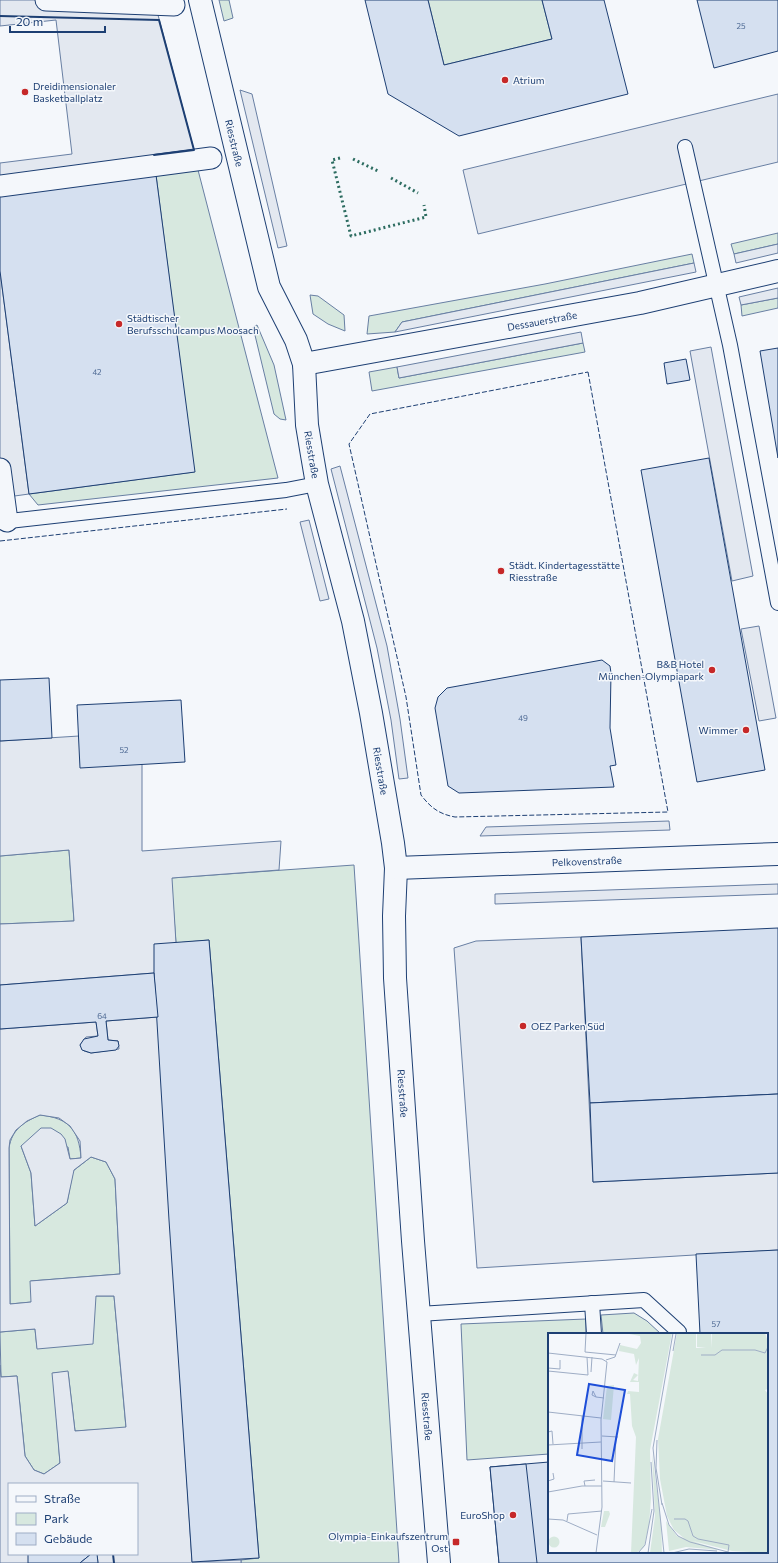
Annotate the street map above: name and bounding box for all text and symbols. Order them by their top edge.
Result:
scale bar [10,8,105,34]
text: 20 m [16,14,43,28]
house number: 25 [736,21,746,31]
place label: Atrium [513,74,544,86]
marker: Atrium [500,75,510,85]
place label: Dreidimensionaler Basketballplatz [33,80,116,104]
marker: Dreidimensionaler Basketballplatz [20,87,30,97]
street label: Riesstraße [223,118,246,168]
street label: Dessauerstraße [506,309,578,333]
place label: Städtischer Berufsschulcampus Moosach [127,312,259,336]
marker: Städtischer Berufsschulcampus Moosach [114,319,124,329]
house number: 42 [92,367,102,377]
street label: Riesstraße [302,430,322,479]
place label: Städt. Kindertagesstätte Riesstraße [509,559,620,583]
marker: Städt. Kindertagesstätte Riesstraße [496,566,506,576]
place label: B&B Hotel München-Olympiapark [598,658,705,682]
marker: B&B Hotel München-Olympiapark [707,665,717,675]
house number: 49 [518,713,528,723]
place label: Wimmer [699,724,738,736]
marker: Wimmer [741,725,751,735]
house number: 52 [119,745,129,755]
street label: Riesstraße [371,746,391,796]
street label: Pelkovenstraße [552,854,622,868]
house number: 64 [97,1011,107,1021]
place label: OEZ Parken Süd [531,1020,605,1032]
marker: OEZ Parken Süd [518,1021,528,1031]
street label: Riesstraße [395,1069,411,1118]
house number: 57 [712,1319,720,1329]
inset map [548,1333,768,1553]
street label: Riesstraße [419,1392,435,1441]
legend [8,1483,138,1555]
text: Straße [44,1491,80,1505]
place label: EuroShop [460,1509,505,1521]
marker: EuroShop [508,1510,518,1520]
text: Park [44,1511,70,1525]
place label: Olympia-Einkaufszentrum Ost [328,1530,448,1554]
text: Gebäude [44,1531,92,1545]
marker: Olympia-Einkaufszentrum Ost [451,1537,461,1547]

